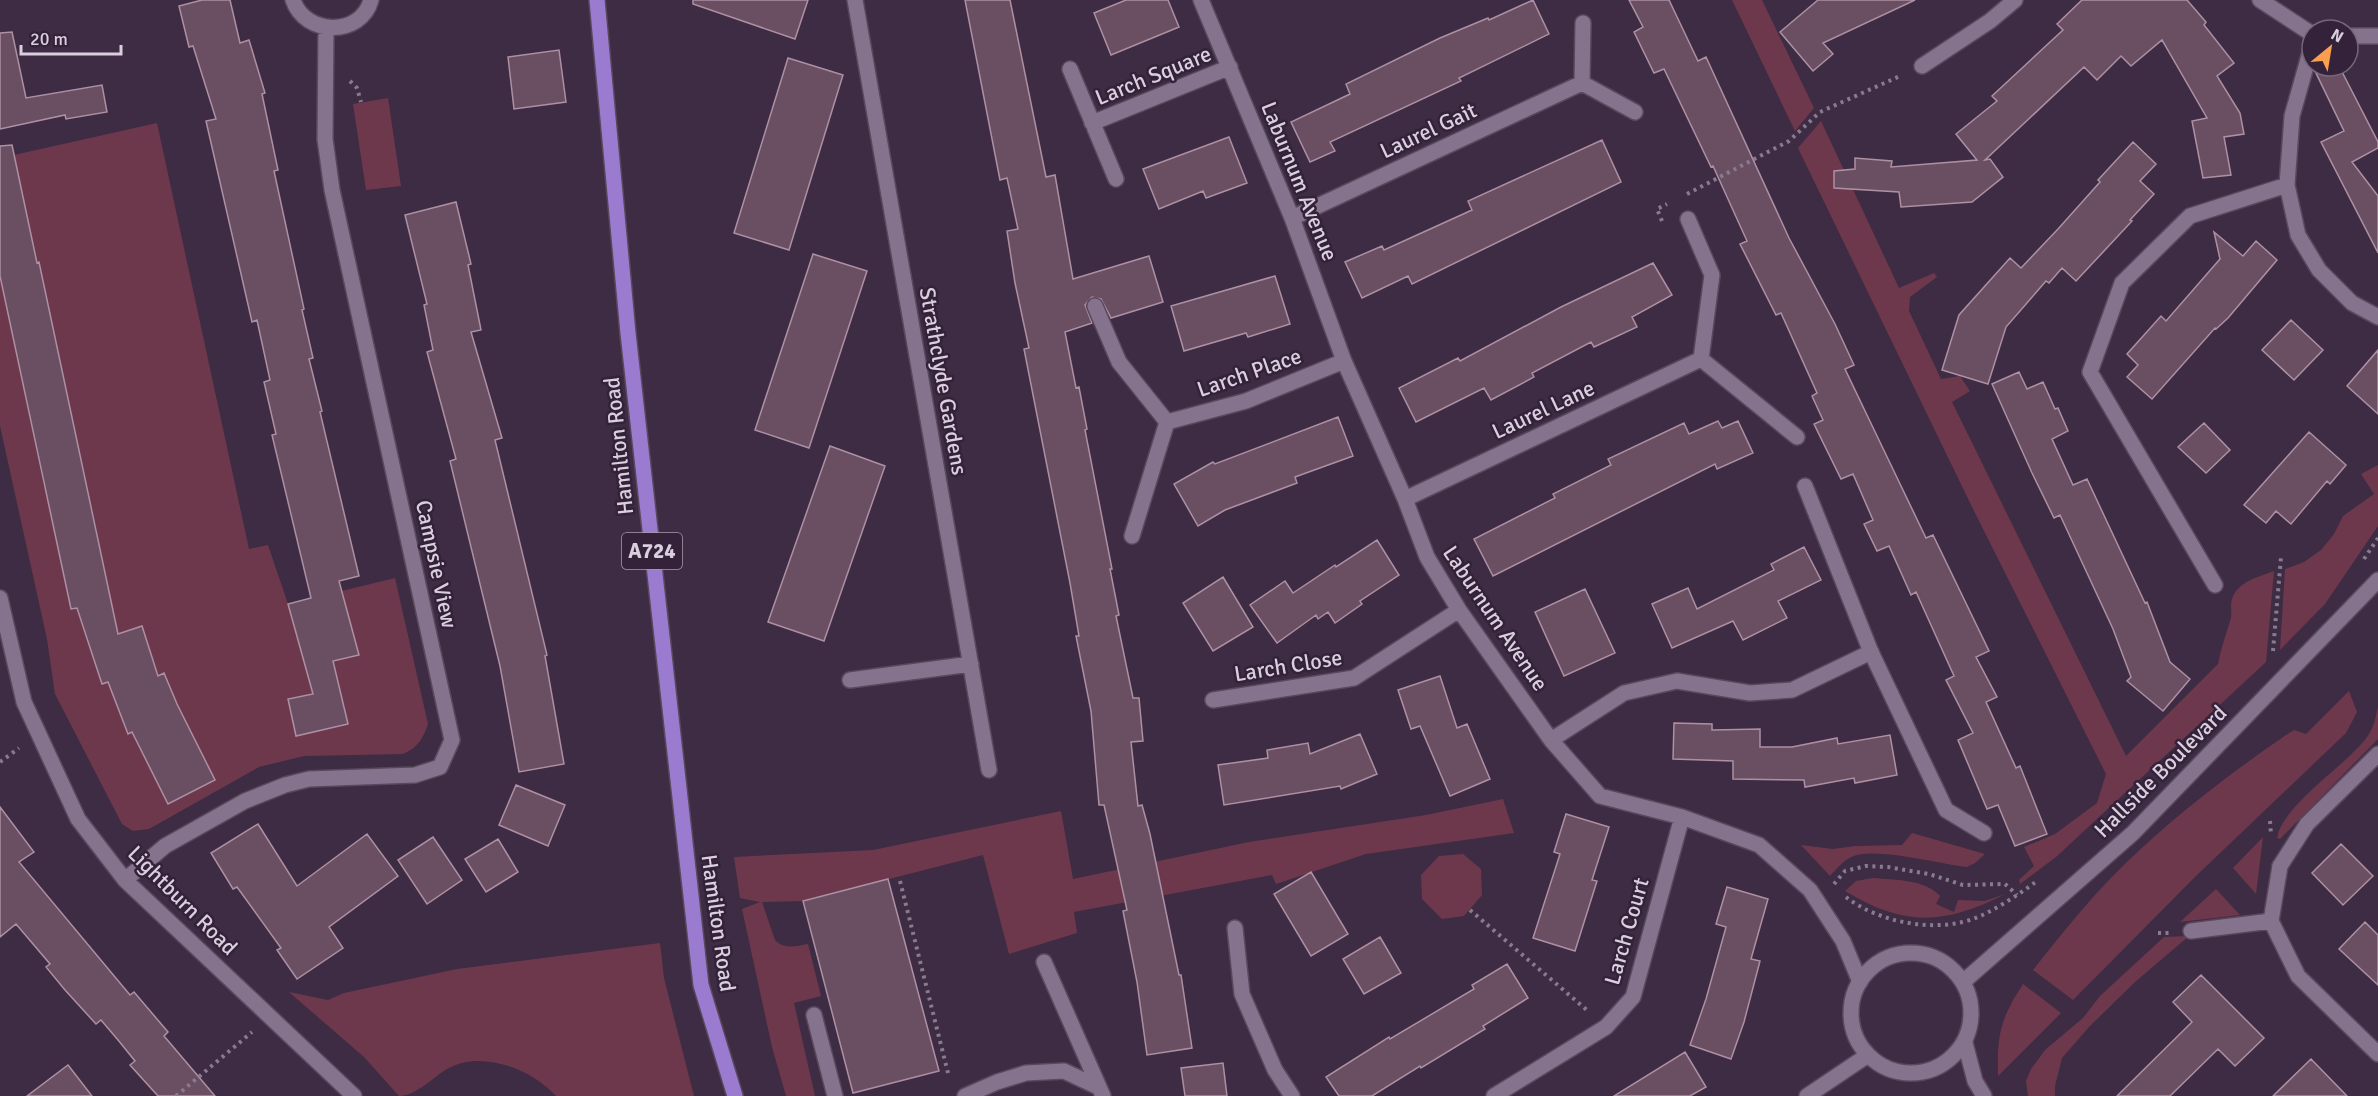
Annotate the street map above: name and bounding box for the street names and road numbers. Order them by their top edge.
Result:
street label: Larch Square [1091,40,1215,111]
street label: Laurel Gait [1376,96,1481,165]
street label: Laburnum Avenue [1255,98,1344,265]
street label: Strathclyde Gardens [914,285,973,477]
street label: Larch Place [1193,342,1305,403]
street label: Laurel Lane [1488,374,1599,445]
street label: Hamilton Road [598,376,639,516]
street label: Campsie View [410,498,463,631]
road number: A724 [622,533,682,569]
street label: Laburnum Avenue [1437,541,1554,696]
street label: Larch Close [1232,644,1344,687]
street label: Hallside Boulevard [2088,699,2232,843]
street label: Lightburn Road [122,840,243,961]
street label: Hamilton Road [696,853,742,994]
street label: Larch Court [1598,874,1655,988]

